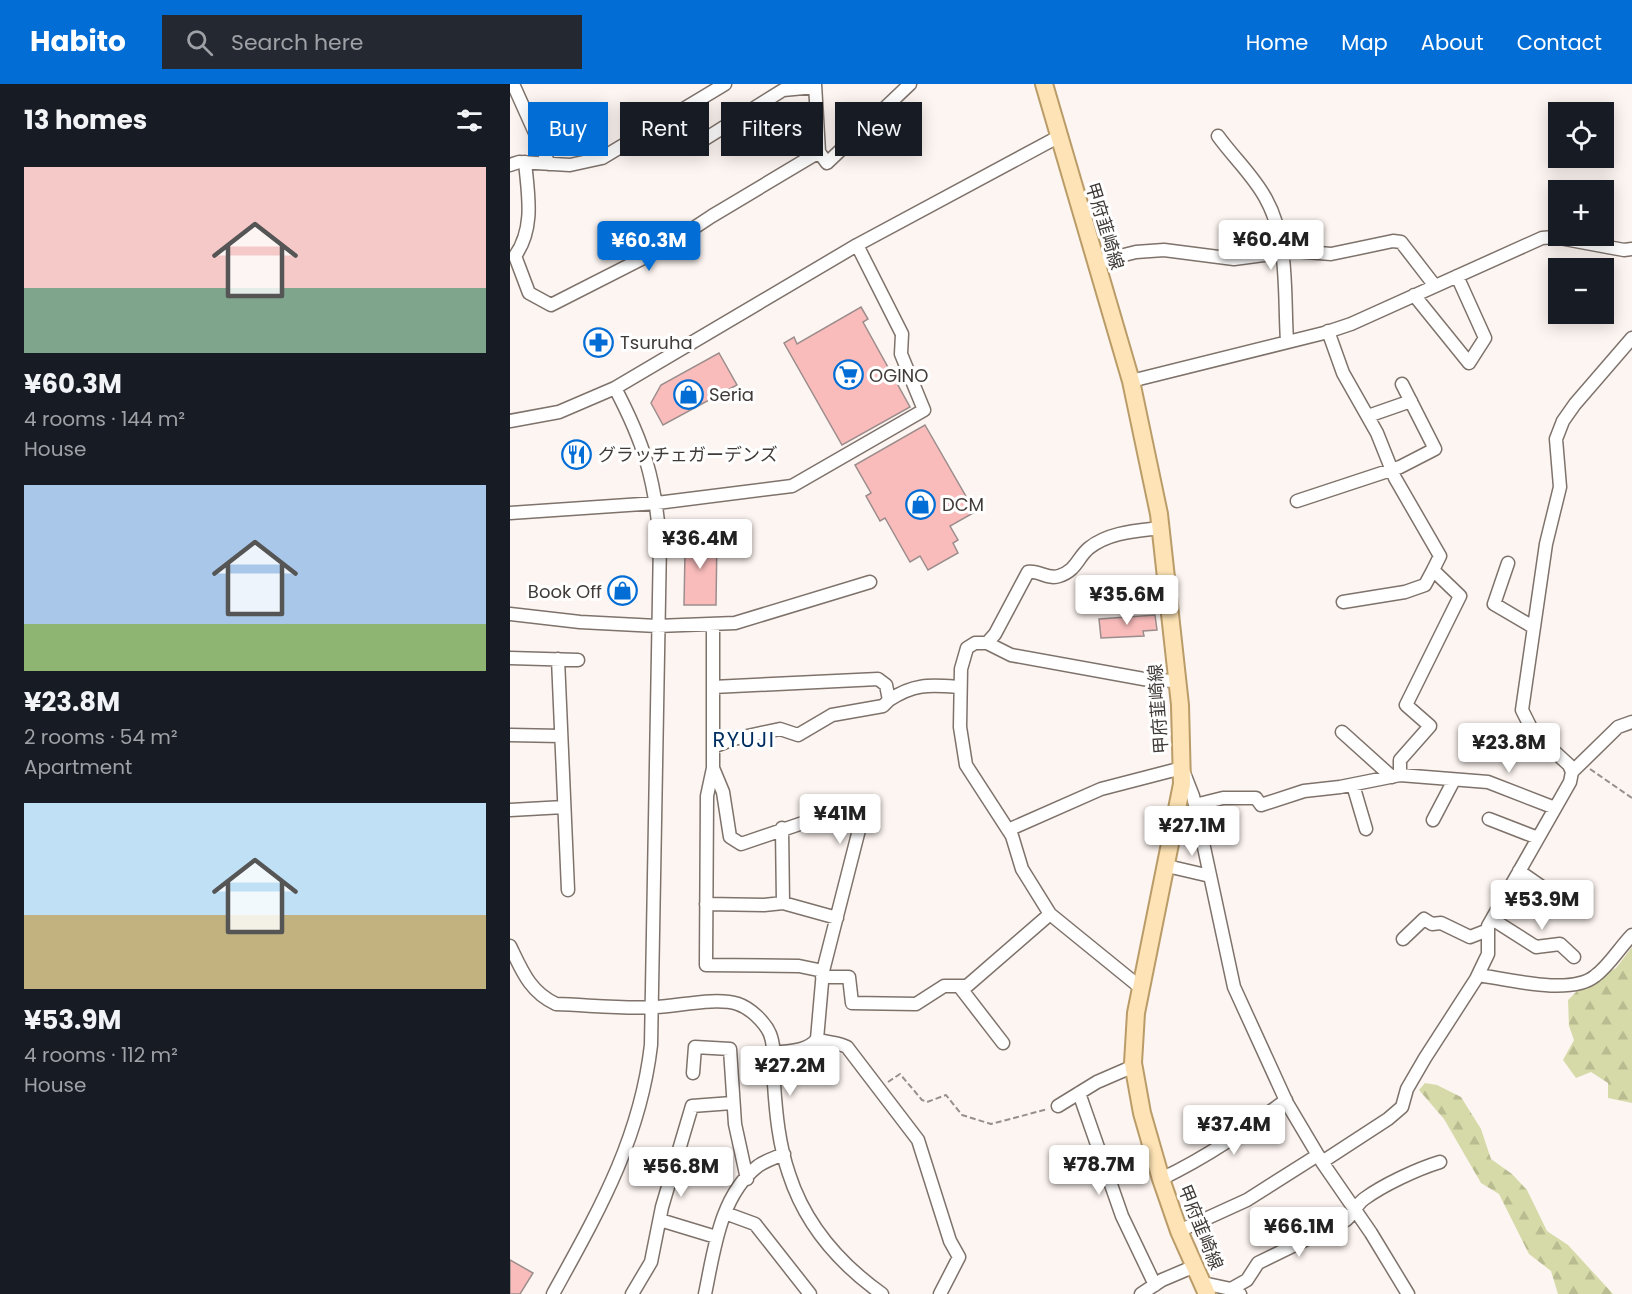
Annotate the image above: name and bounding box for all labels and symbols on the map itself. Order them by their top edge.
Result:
street label: 甲府韮崎線 [1080,179,1130,273]
pin: ¥60.4M [1222,220,1320,271]
pin: ¥60.3M [600,221,698,272]
pharmacy icon: Tsuruha [583,326,615,358]
place label: Tsuruha [620,330,693,355]
supermarket icon: OGINO [832,359,864,391]
place label: OGINO [869,363,928,388]
shop icon: Seria [672,378,704,410]
place label: Seria [709,382,754,407]
restaurant icon: グラッチェガーデンズ [561,438,593,470]
place label: グラッチェガーデンズ [598,442,778,467]
shop icon: DCM [905,488,937,520]
place label: DCM [942,492,984,517]
pin: ¥36.4M [651,519,749,570]
shop icon: Book Off [607,575,639,607]
pin: ¥35.6M [1078,575,1176,626]
place label: Book Off [528,579,602,604]
street label: 甲府韮崎線 [1142,663,1174,755]
pin: ¥23.8M [1460,723,1558,774]
district label: RYUJI [712,725,776,754]
pin: ¥41M [804,794,876,845]
pin: ¥27.1M [1143,806,1241,857]
pin: ¥53.9M [1493,880,1591,931]
pin: ¥27.2M [741,1046,839,1097]
pin: ¥37.4M [1185,1105,1283,1156]
pin: ¥78.7M [1050,1145,1148,1196]
pin: ¥56.8M [632,1147,730,1198]
street label: 甲府韮崎線 [1173,1181,1229,1273]
pin: ¥66.1M [1250,1207,1348,1258]

